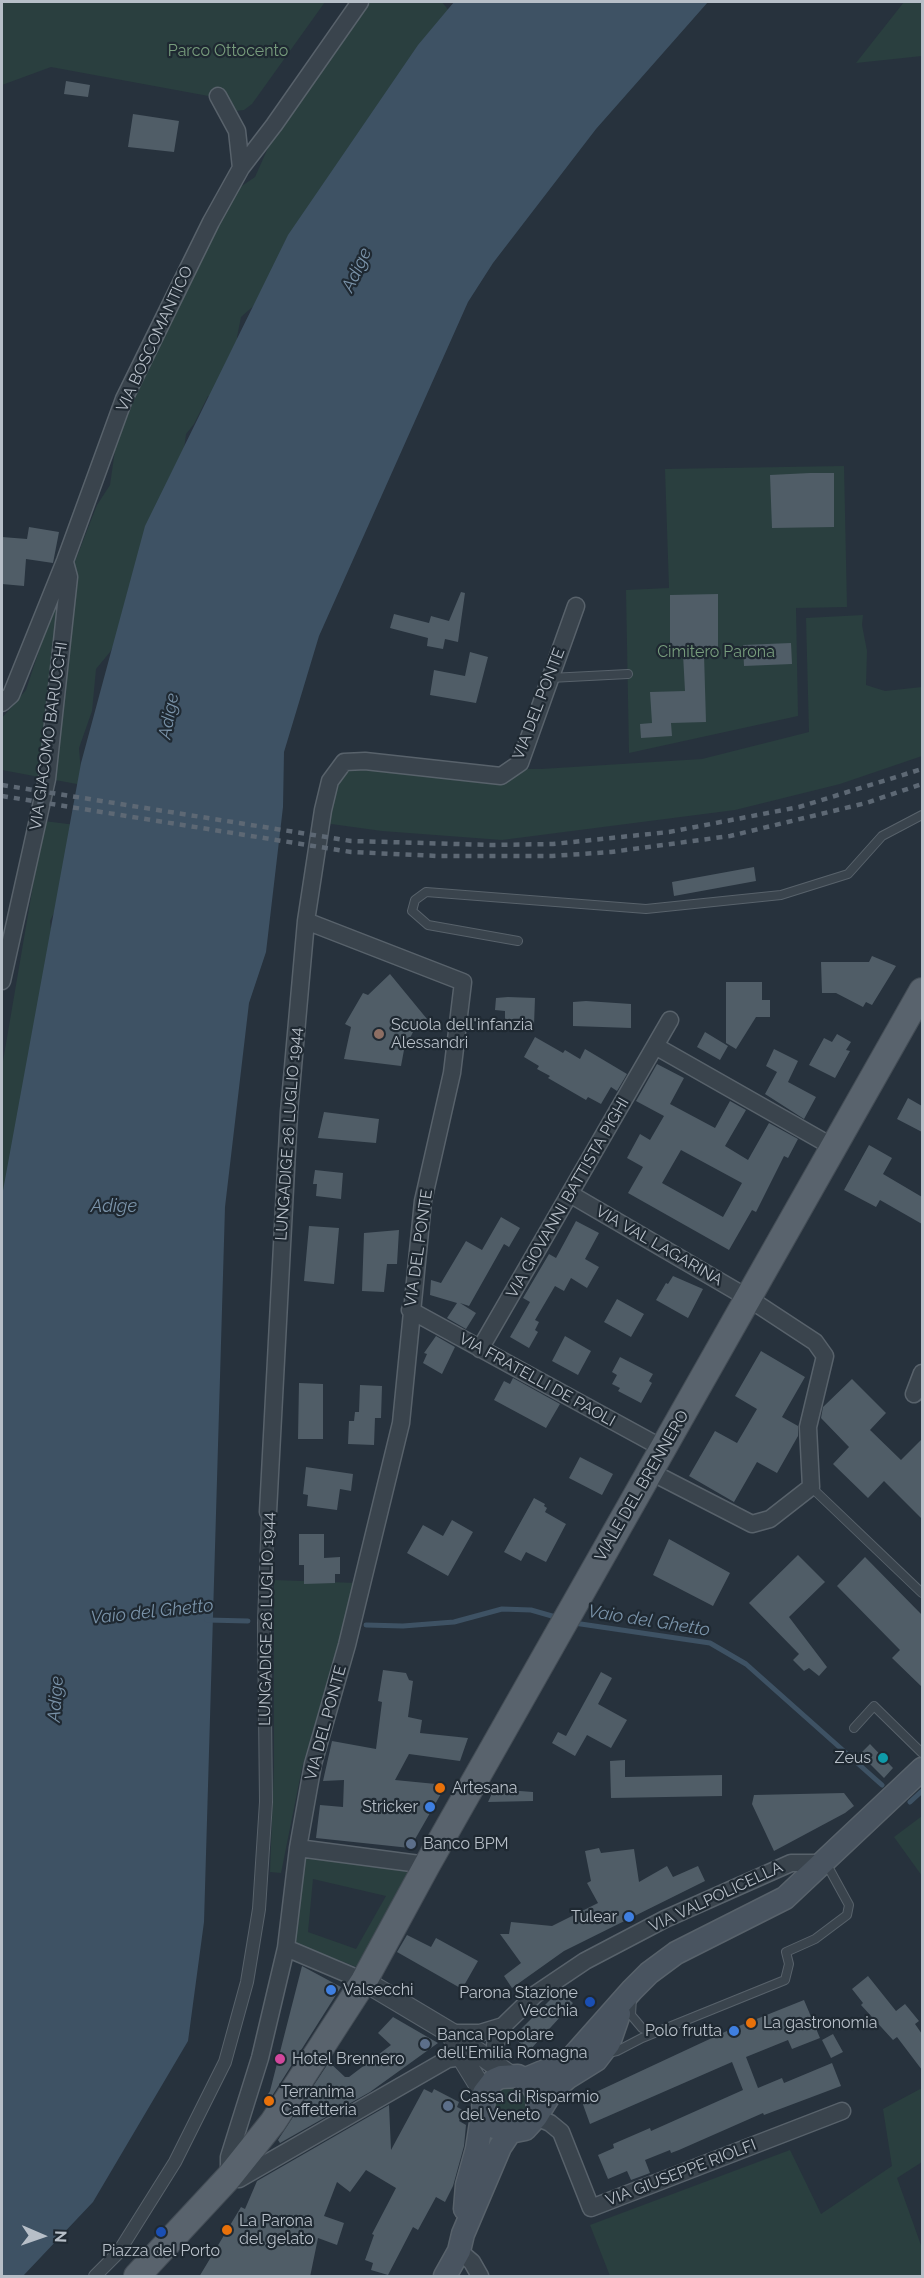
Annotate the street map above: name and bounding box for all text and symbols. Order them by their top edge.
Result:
park label: Parco Ottocento [168,41,288,61]
water label: Adige [337,244,377,296]
street label: VIA BOSCOMANTICO [113,263,197,415]
street label: VIA GIACOMO BARUCCHI [26,641,72,831]
park label: Cimitero Parona [657,642,775,662]
street label: VIA DEL PONTE [509,645,569,763]
water label: Adige [154,691,184,741]
place label: Scuola dell'infanzia Alessandri [391,1015,533,1053]
street label: LUNGADIGE 26 LUGLIO 1944 [272,1027,306,1241]
marker: Scuola dell'infanzia Alessandri [372,1027,386,1041]
street label: VIA GIOVANNI BATTISTA PIGHI [503,1094,633,1302]
street label: VIA DEL PONTE [401,1188,437,1308]
water label: Adige [91,1196,137,1218]
street label: VIA VAL LAGARINA [592,1202,726,1290]
street label: VIA FRATELLI DE PAOLI [456,1329,618,1431]
street label: VIALE DEL BRENNERO [591,1407,693,1565]
street label: LUNGADIGE 26 LUGLIO 1944 [256,1512,278,1726]
water label: Vaio del Ghetto [90,1595,214,1629]
water label: Vaio del Ghetto [586,1601,712,1641]
street label: VIA DEL PONTE [301,1663,351,1783]
water label: Adige [44,1675,68,1723]
place label: Zeus [835,1748,871,1768]
marker: Zeus [876,1751,890,1765]
place label: Artesana [452,1778,518,1798]
marker: Artesana [433,1781,447,1795]
place label: Stricker [362,1797,418,1817]
marker: Stricker [423,1800,437,1814]
place label: Banco BPM [423,1834,509,1854]
marker: Banco BPM [404,1837,418,1851]
street label: VIA VALPOLICELLA [646,1858,786,1936]
place label: Tulear [571,1907,617,1927]
marker: Tulear [622,1910,636,1924]
place label: Valsecchi [343,1980,414,2000]
marker: Valsecchi [324,1983,338,1997]
place label: Parona Stazione Vecchia [459,1983,578,2021]
marker: Parona Stazione Vecchia [583,1995,597,2009]
place label: La gastronomia [763,2013,877,2033]
marker: La gastronomia [744,2016,758,2030]
place label: Polo frutta [645,2021,722,2041]
marker: Polo frutta [727,2024,741,2038]
place label: Banca Popolare dell'Emilia Romagna [437,2025,588,2063]
marker: Banca Popolare dell'Emilia Romagna [418,2037,432,2051]
place label: Hotel Brennero [292,2049,404,2069]
marker: Hotel Brennero [273,2052,287,2066]
place label: Terranima Caffetteria [281,2082,357,2120]
place label: Cassa di Risparmio del Veneto [460,2087,599,2125]
marker: Terranima Caffetteria [262,2094,276,2108]
marker: Cassa di Risparmio del Veneto [441,2099,455,2113]
street label: VIA GIUSEPPE RIOLFI [603,2135,759,2211]
north arrow [12,2206,72,2266]
place label: La Parona del gelato [239,2211,314,2249]
marker: La Parona del gelato [220,2223,234,2237]
marker: Piazza del Porto [154,2225,168,2239]
text: N [51,2230,70,2243]
place label: Piazza del Porto [102,2241,220,2261]

